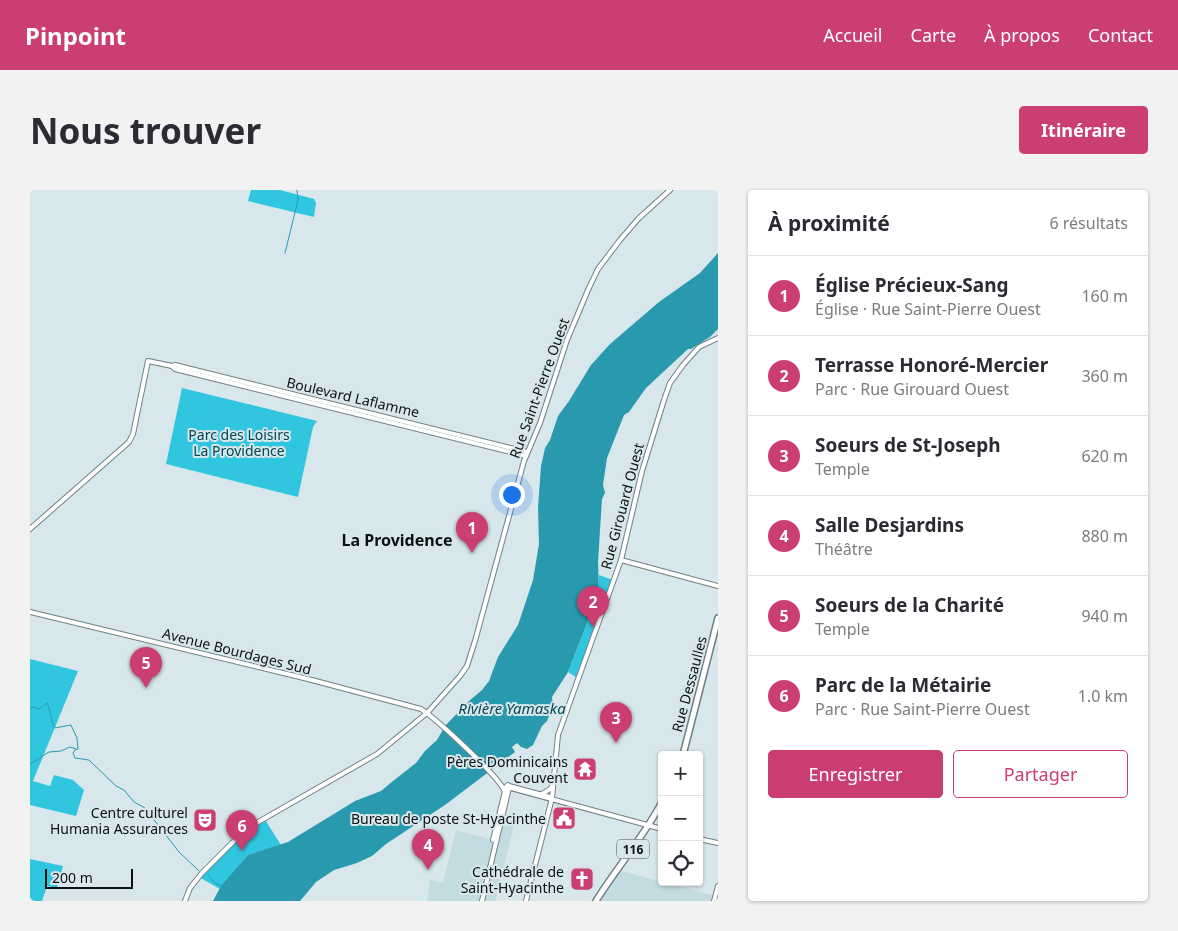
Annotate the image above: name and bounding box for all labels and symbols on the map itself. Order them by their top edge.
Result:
street label: Rue Saint-Pierre Ouest [505,315,573,461]
street label: Boulevard Laflamme [285,372,421,422]
park label: Parc des Loisirs La Providence [188,425,290,460]
street label: Rue Girouard Ouest [596,441,648,571]
your location [499,482,525,508]
pin: 1 [456,512,488,553]
district label: La Providence [342,529,452,551]
pin: 2 [577,586,609,627]
street label: Avenue Bourdages Sud [161,623,313,679]
street label: Rue Dessaulles [667,634,711,734]
pin: 5 [130,647,162,688]
water label: Rivière Yamaska [458,698,566,718]
pin: 3 [600,702,632,743]
place label: Pères Dominicains Couvent [447,752,568,787]
temple icon: Pères Dominicains Couvent [572,756,598,782]
place label: Centre culturel Humania Assurances [50,803,188,838]
public building icon: Bureau de poste St-Hyacinthe [551,805,577,831]
theatre icon: Centre culturel Humania Assurances [192,807,218,833]
place label: Bureau de poste St-Hyacinthe [351,809,546,828]
pin: 6 [226,810,258,851]
pin: 4 [412,829,444,870]
road number: 116 [617,840,649,859]
place label: Cathédrale de Saint-Hyacinthe [461,862,564,897]
scale bar [45,866,132,889]
church icon: Cathédrale de Saint-Hyacinthe [569,866,595,892]

